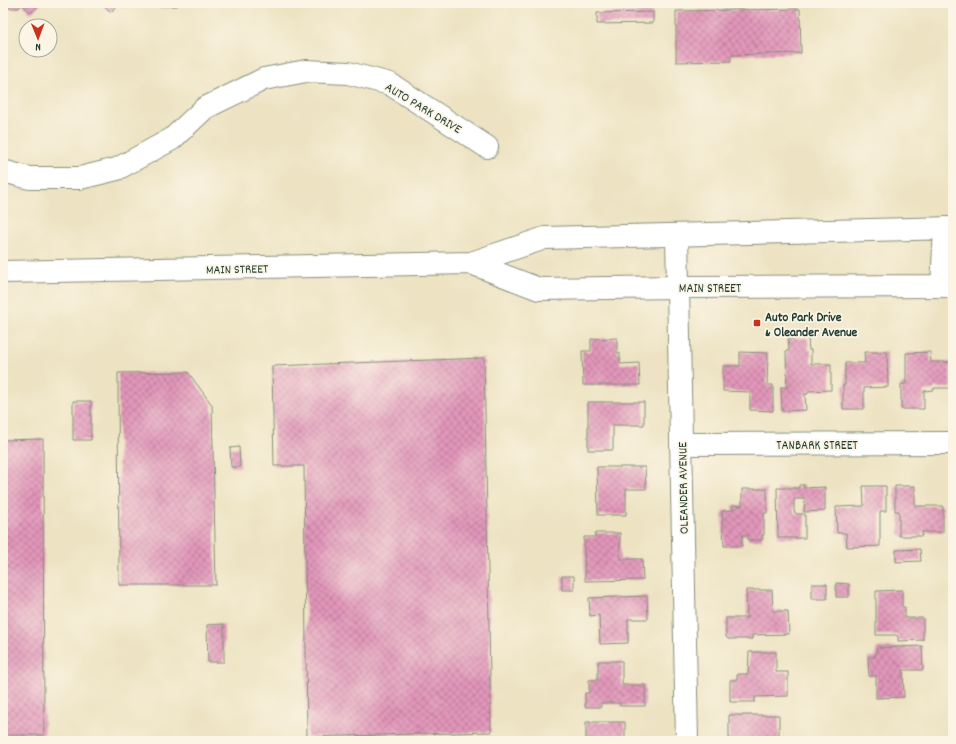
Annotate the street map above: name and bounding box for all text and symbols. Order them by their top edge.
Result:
north arrow [18,18,58,58]
text: N [35,38,41,54]
street label: AUTO PARK DRIVE [381,79,465,140]
street label: MAIN STREET [206,260,268,281]
street label: MAIN STREET [679,280,741,299]
place label: Auto Park Drive & Oleander Avenue [765,309,858,343]
marker: Auto Park Drive & Oleander Avenue [752,318,762,328]
street label: TANBARK STREET [776,437,858,456]
street label: OLEANDER AVENUE [674,442,695,534]

